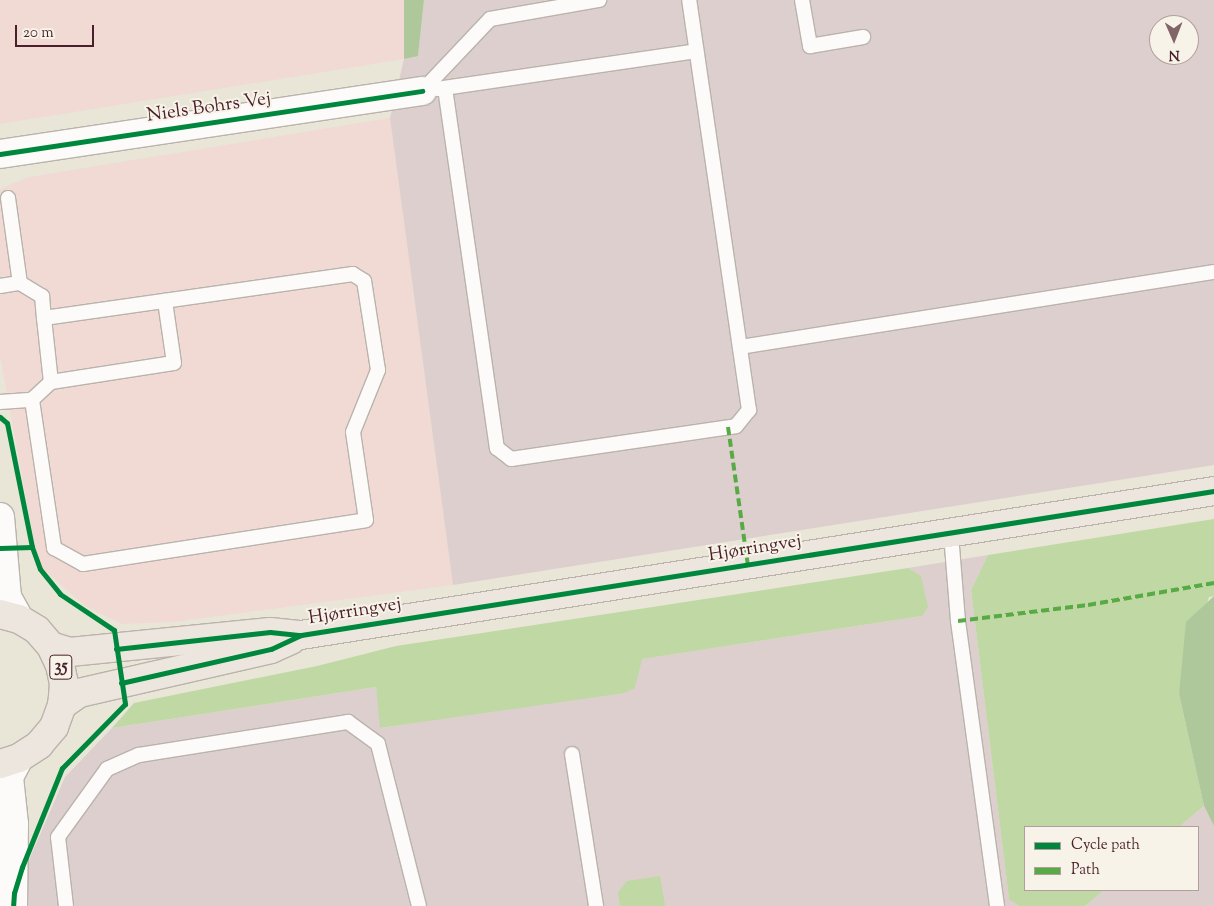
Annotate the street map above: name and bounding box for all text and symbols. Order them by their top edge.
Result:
scale bar [18,15,96,47]
north arrow [1149,15,1199,65]
text: 20 m [23,23,54,44]
text: N [1168,44,1180,64]
street label: Niels Bohrs Vej [145,88,273,128]
street label: Hjørringvej [707,530,803,568]
street label: Hjørringvej [307,593,403,631]
road number: 35 [48,652,74,682]
legend [1024,826,1199,891]
text: Cycle path [1071,835,1140,856]
text: Path [1071,860,1100,881]

